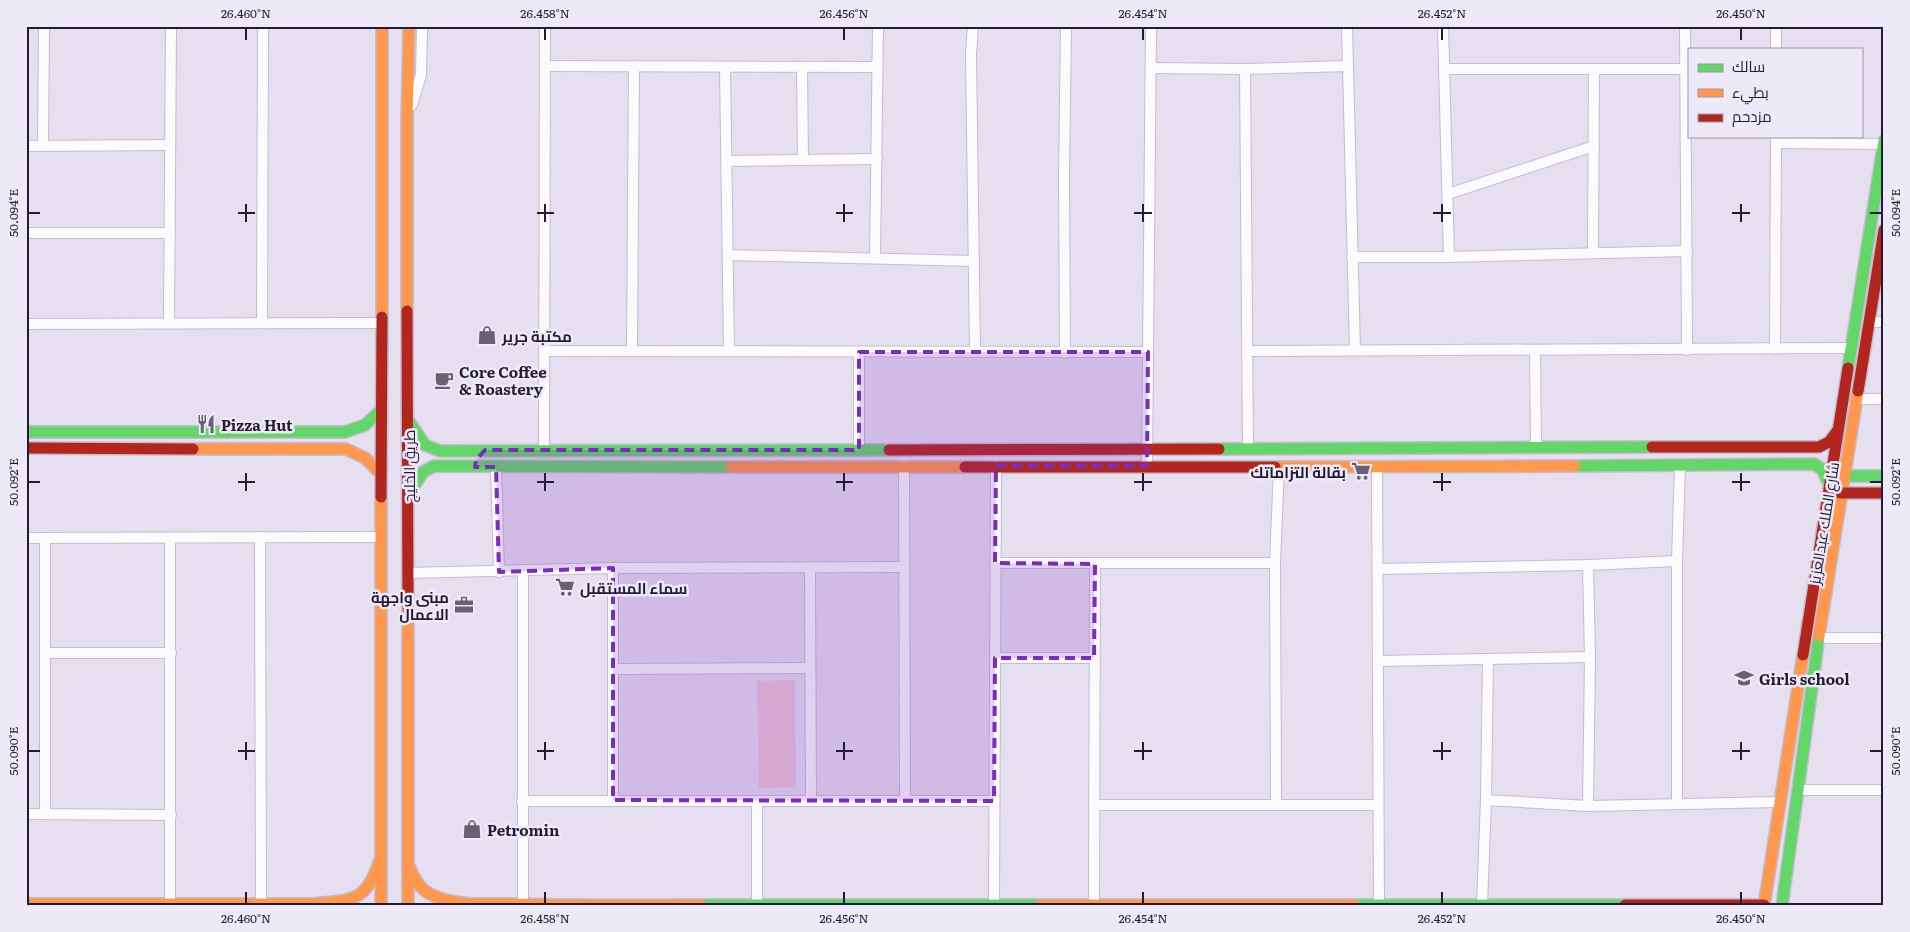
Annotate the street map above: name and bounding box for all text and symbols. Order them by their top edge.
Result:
text: 26.460°N [221,4,271,22]
text: 26.458°N [520,4,570,22]
text: 26.456°N [819,4,869,22]
text: 26.454°N [1118,4,1168,22]
text: 26.452°N [1418,4,1466,22]
text: 26.450°N [1716,4,1766,22]
legend [1688,48,1862,138]
text: سالك [1732,54,1765,77]
text: بطيء [1732,80,1769,105]
text: مزدحم [1732,104,1772,127]
text: 50.094°E [4,189,22,237]
text: 50.094°E [1886,189,1904,237]
shop icon: مكتبة جرير [476,324,498,346]
place label: مكتبة جرير [501,324,572,347]
place label: Core Coffee & Roastery [459,360,547,400]
cafe icon: Core Coffee & Roastery [433,369,455,391]
restaurant icon: Pizza Hut [195,413,217,435]
place label: Pizza Hut [221,413,293,436]
street label: طريق الخليج [397,430,421,502]
text: 50.092°E [4,458,22,506]
text: 50.092°E [1886,458,1904,506]
place label: بقالة التزاماتك [1251,460,1346,483]
supermarket icon: بقالة التزاماتك [1350,460,1372,482]
street label: شارع الملك عبدالعزيز [1802,460,1845,587]
supermarket icon: سماء المستقبل [554,576,576,598]
place label: سماء المستقبل [580,576,687,599]
place label: مبنى واجهة الاعمال [371,585,449,625]
office icon: مبنى واجهة الاعمال [453,594,475,616]
school or university icon: Girls school [1733,667,1755,689]
place label: Girls school [1759,667,1850,690]
text: 50.090°E [4,726,22,775]
text: 50.090°E [1886,726,1904,775]
shop icon: Petromin [461,818,483,840]
place label: Petromin [487,818,560,841]
text: 26.460°N [221,909,271,927]
text: 26.458°N [520,909,570,927]
text: 26.456°N [819,909,869,927]
text: 26.454°N [1118,909,1168,927]
text: 26.452°N [1418,909,1466,927]
text: 26.450°N [1716,909,1766,927]

